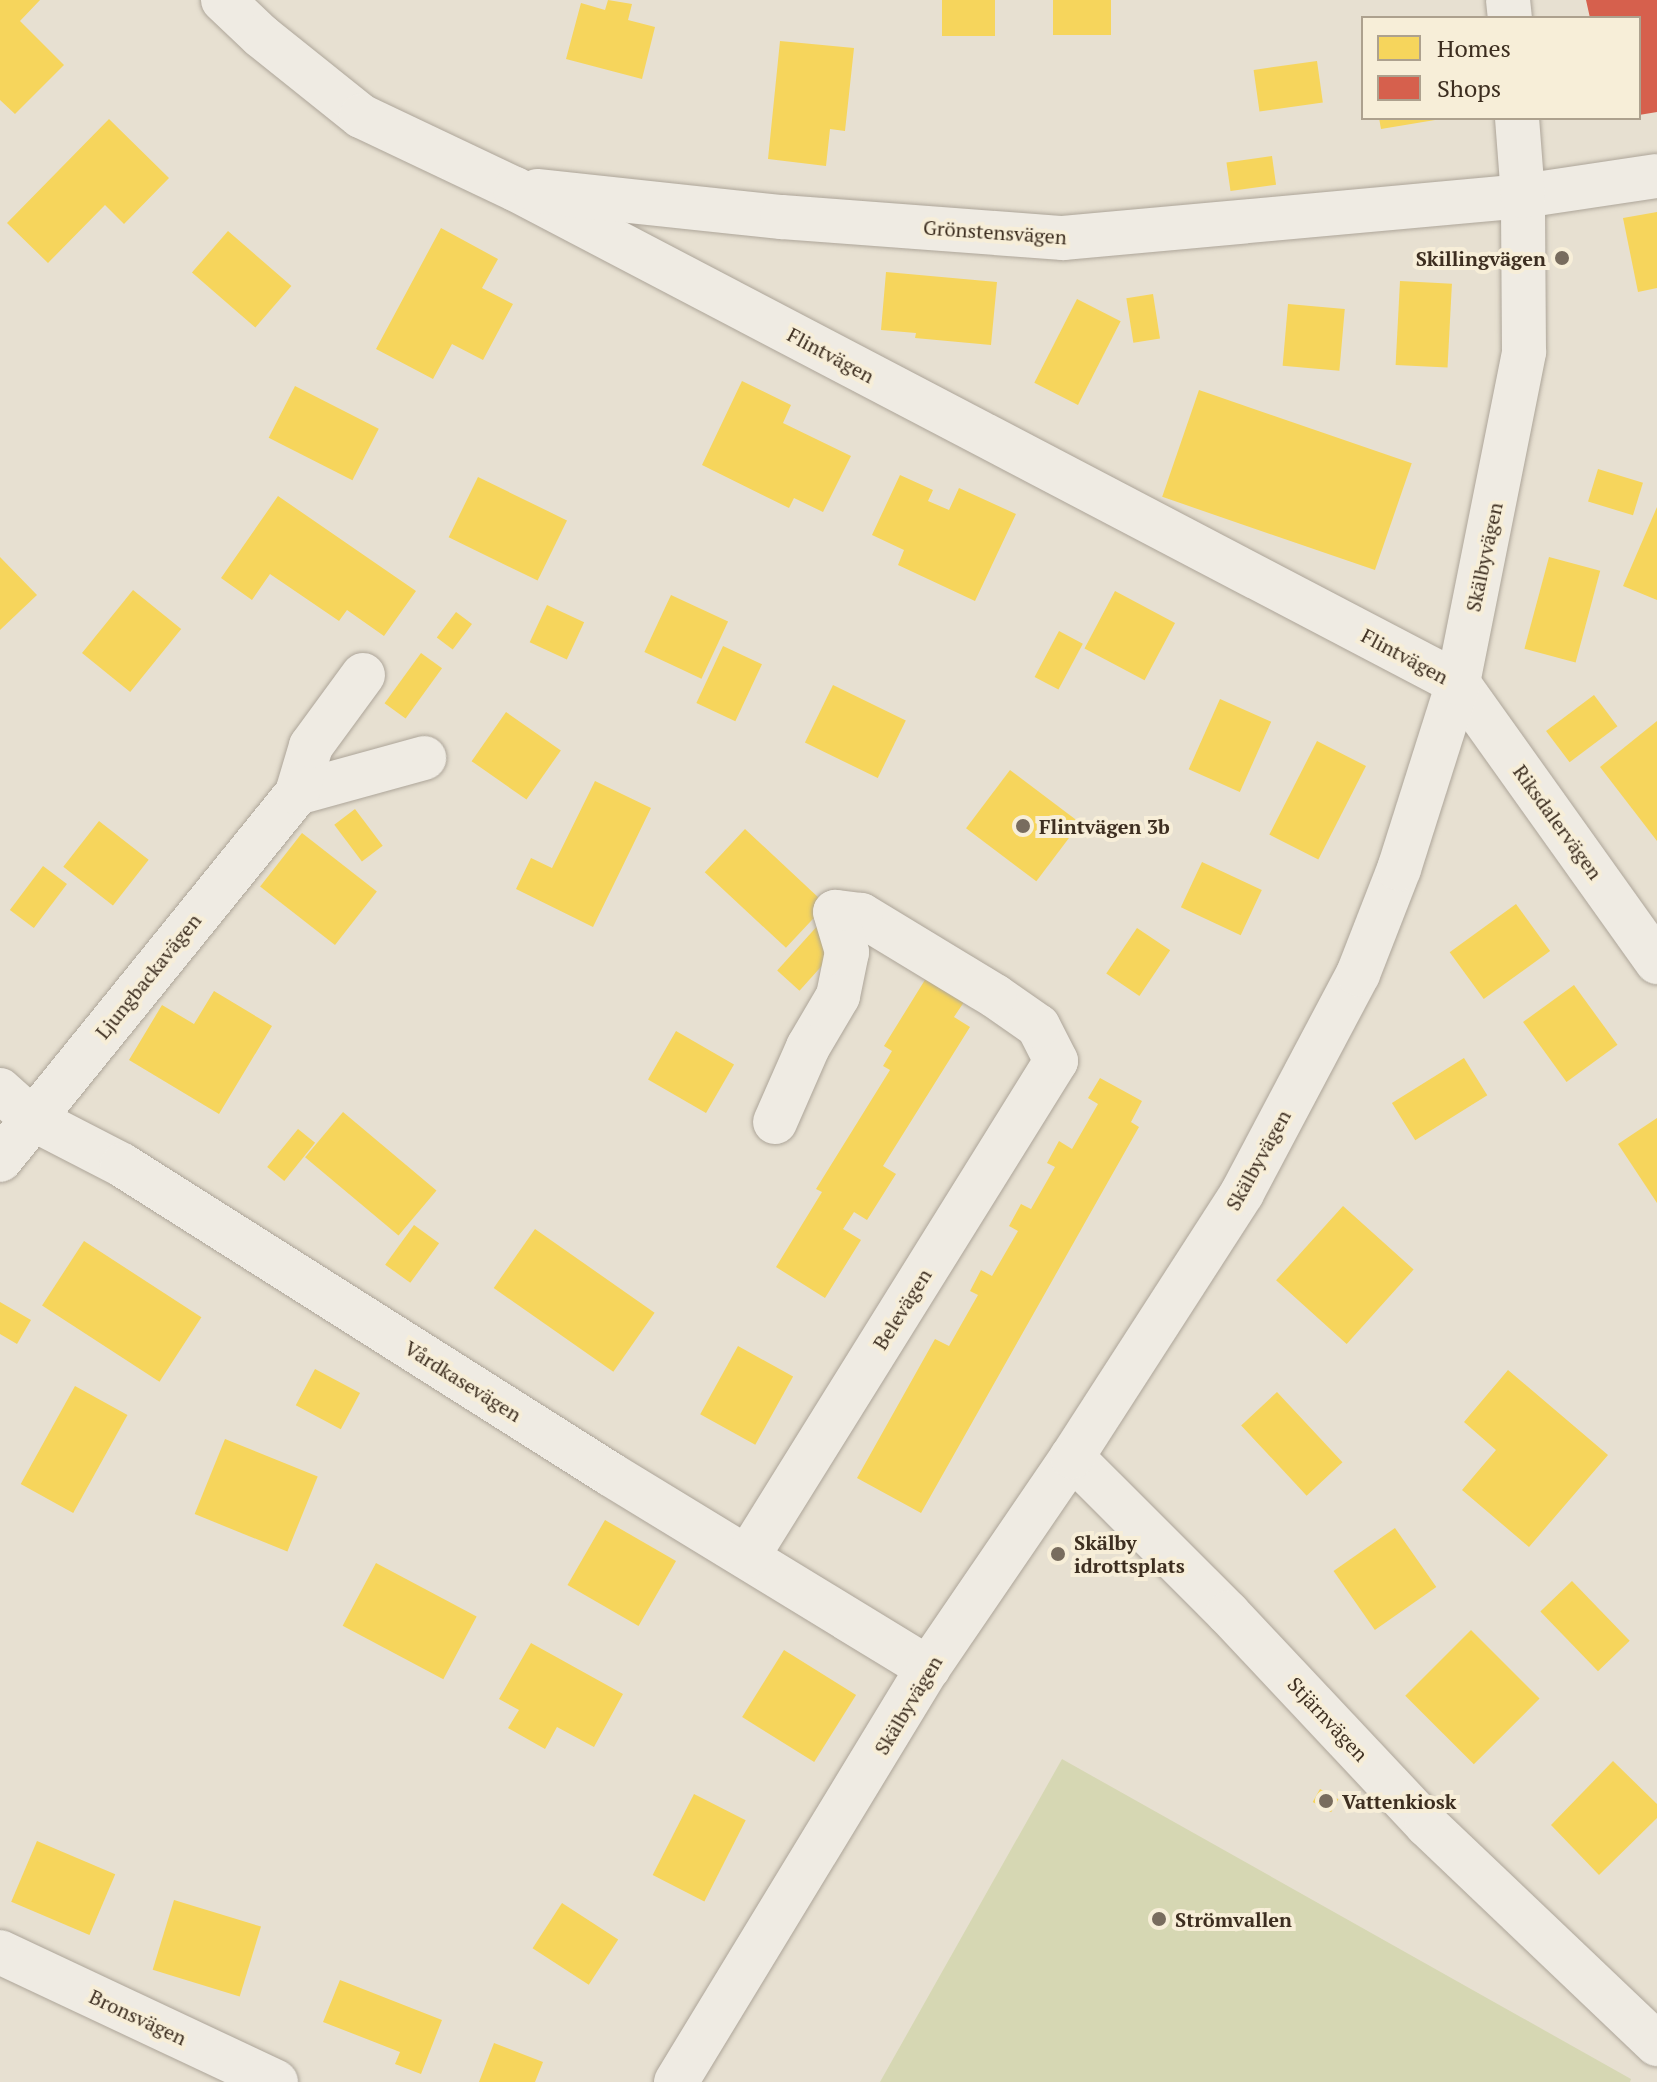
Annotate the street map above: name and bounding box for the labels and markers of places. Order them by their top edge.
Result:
place label: Skillingvägen [1416,246,1546,270]
marker: Skillingvägen [1553,249,1571,267]
place label: Flintvägen 3b [1039,814,1170,838]
marker: Flintvägen 3b [1014,817,1032,835]
place label: Skälby idrottsplats [1074,1530,1185,1577]
marker: Skälby idrottsplats [1049,1545,1067,1563]
place label: Vattenkiosk [1342,1789,1456,1813]
marker: Vattenkiosk [1317,1792,1335,1810]
place label: Strömvallen [1175,1907,1292,1931]
marker: Strömvallen [1150,1910,1168,1928]

